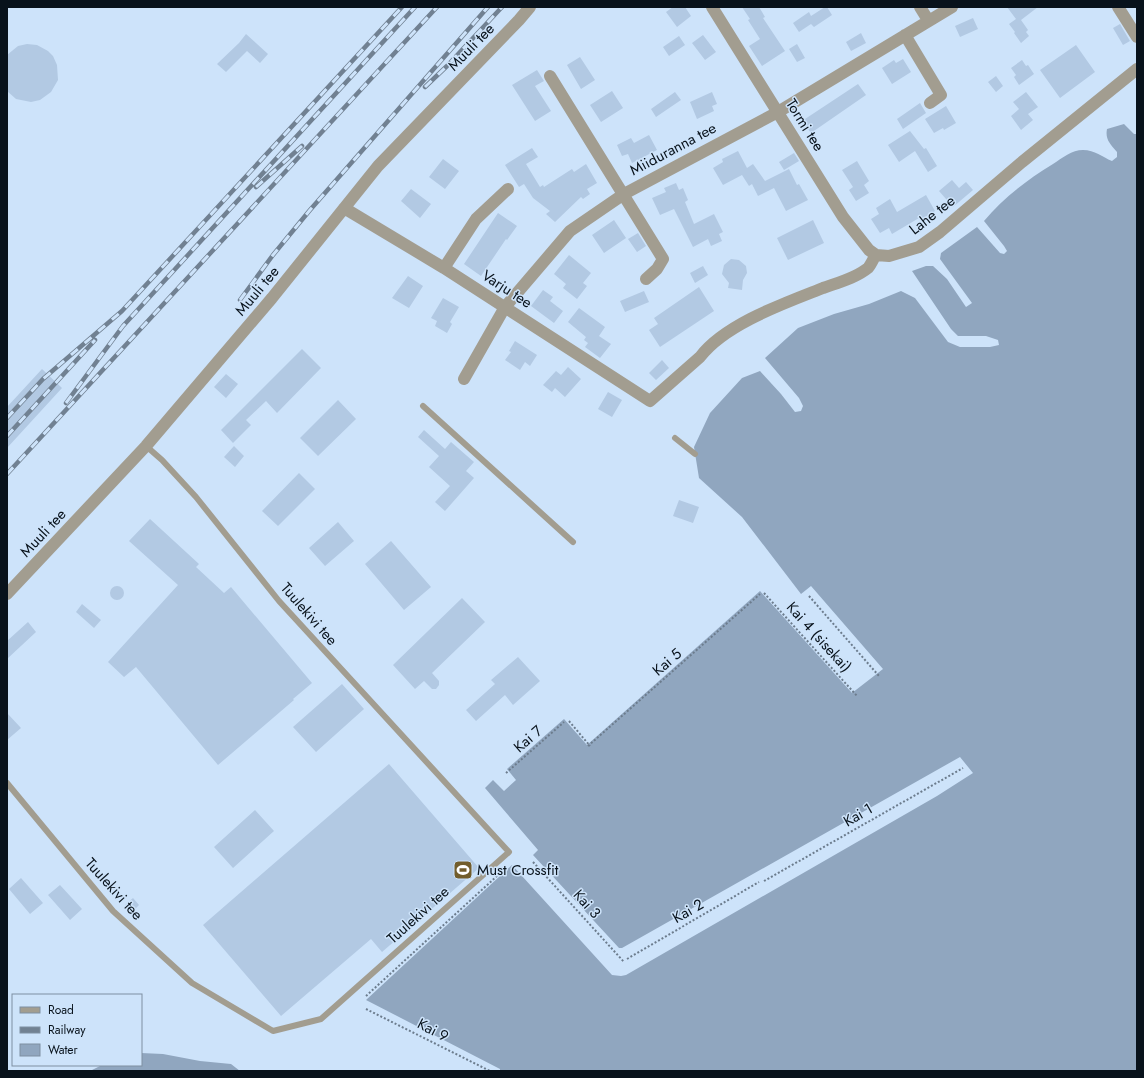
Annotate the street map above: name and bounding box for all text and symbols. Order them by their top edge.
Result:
street label: Muuli tee [443,18,500,76]
street label: Tormi tee [780,95,830,156]
street label: Miiduranna tee [626,117,720,181]
street label: Lahe tee [904,190,960,240]
street label: Muuli tee [230,261,284,321]
street label: Varju tee [478,265,537,314]
street label: Muuli tee [15,504,71,562]
street label: Tuulekivi tee [275,578,343,651]
street label: Kai 4 (sisekai) [781,597,857,677]
street label: Kai 5 [647,643,687,681]
street label: Kai 7 [509,720,547,758]
street label: Kai 1 [839,798,877,832]
street label: Tuulekivi tee [80,853,148,925]
sports icon: Must Crossfit [452,859,474,881]
place label: Must Crossfit [477,859,559,881]
street label: Tuulekivi tee [382,881,454,949]
street label: Kai 3 [568,885,606,923]
street label: Kai 2 [668,893,708,929]
legend [12,994,142,1066]
text: Road [48,1001,74,1019]
street label: Kai 9 [413,1013,453,1047]
text: Railway [48,1021,86,1039]
text: Water [48,1041,79,1059]

